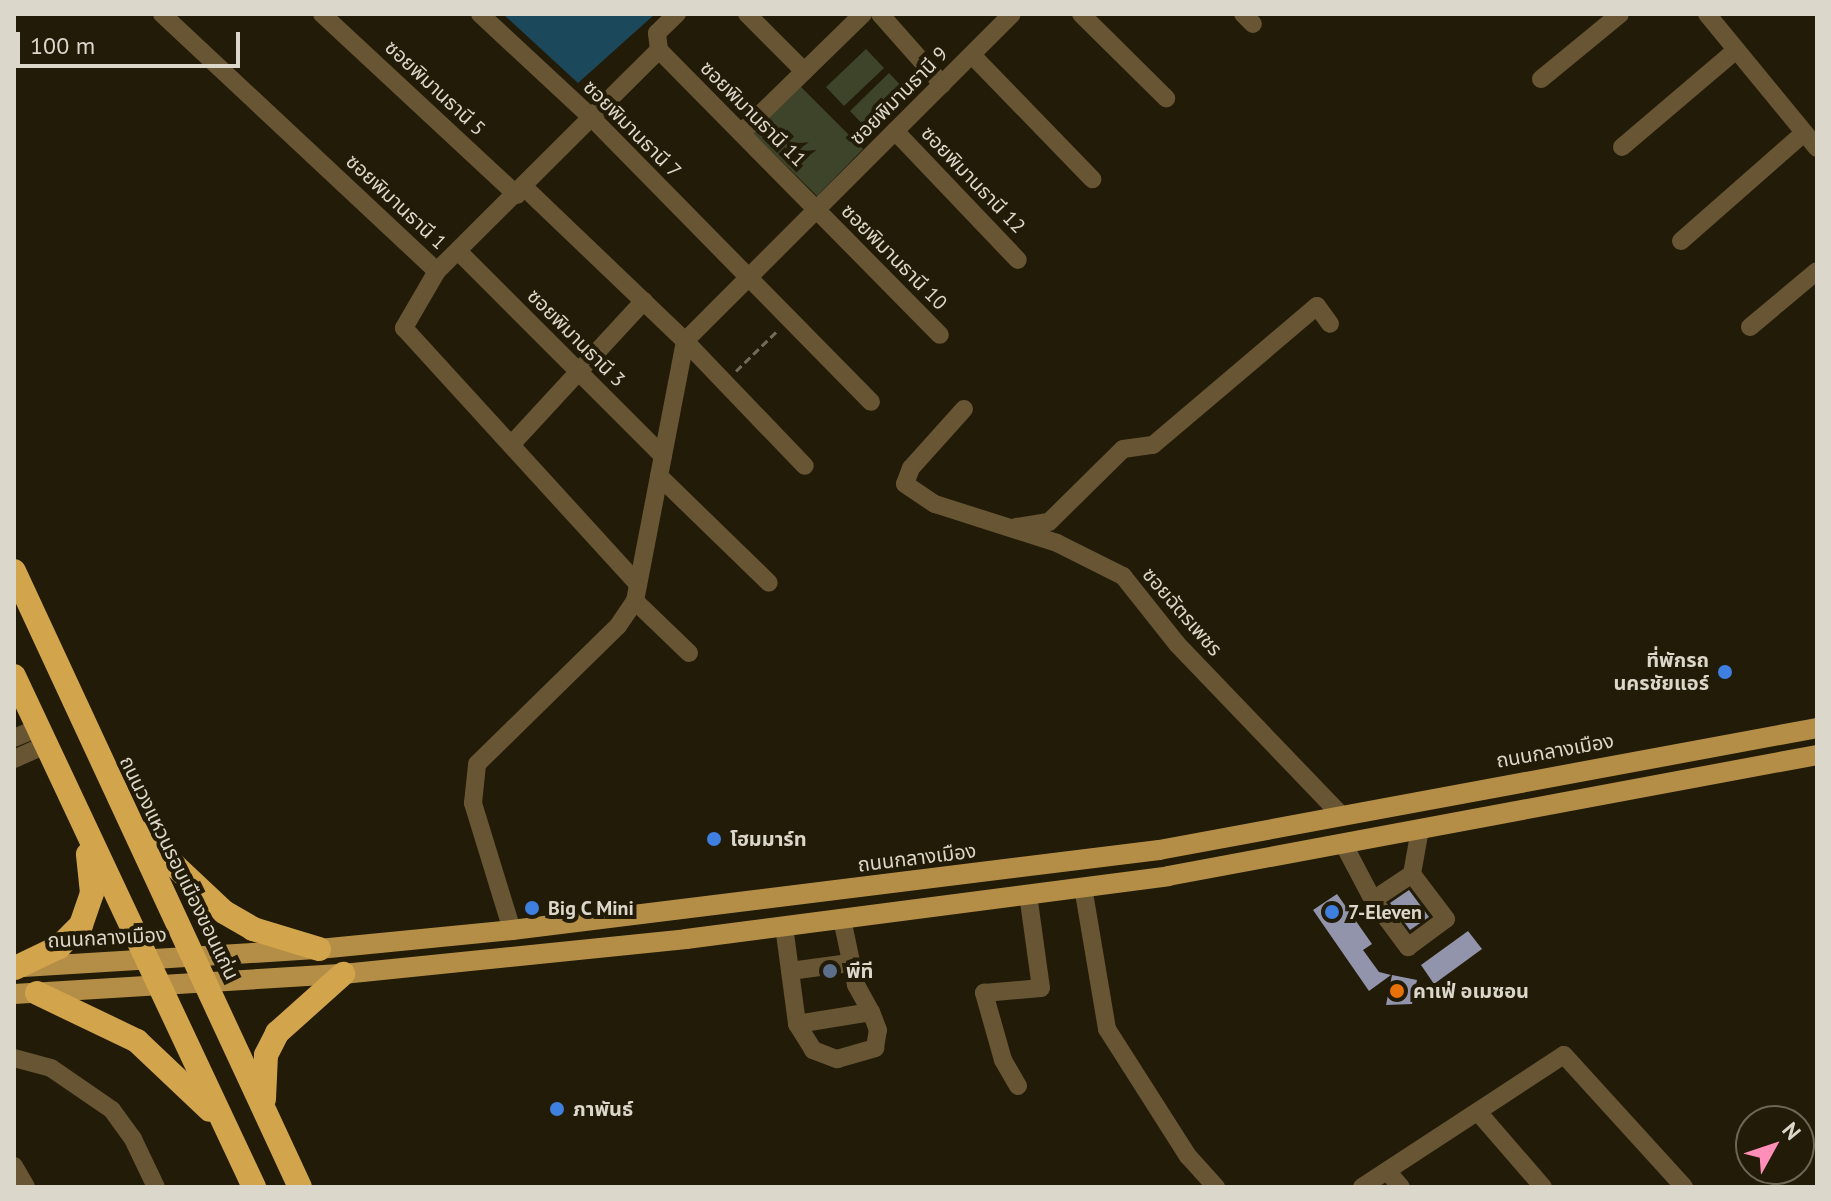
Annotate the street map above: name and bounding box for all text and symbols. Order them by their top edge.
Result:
scale bar [20,16,244,66]
text: 100 m [30,30,95,61]
street label: ซอยพิมานธานี 5 [380,35,490,141]
street label: ซอยพิมานธานี 9 [845,42,953,150]
street label: ซอยพิมานธานี 11 [695,56,811,172]
street label: ซอยพิมานธานี 7 [578,75,686,183]
street label: ซอยพิมานธานี 12 [916,122,1030,238]
street label: ซอยพิมานธานี 1 [341,149,451,255]
street label: ซอยพิมานธานี 10 [836,199,952,315]
street label: ซอยพิมานธานี 3 [522,284,630,392]
street label: ซอยฉัตรเพชร [1137,563,1227,661]
place label: ที่พักรถ นครชัยแอร์ [1613,648,1709,695]
marker: ที่พักรถ นครชัยแอร์ [1716,663,1734,681]
street label: ถนนกลางเมือง [1494,729,1616,773]
street label: ถนนวงแหวนรอบเมืองขอนแก่น [114,752,244,984]
place label: โฮมมาร์ท [730,827,807,851]
marker: โฮมมาร์ท [705,830,723,848]
street label: ถนนกลางเมือง [856,839,978,877]
place label: Big C Mini [548,896,635,920]
marker: Big C Mini [523,899,541,917]
place label: 7-Eleven [1348,900,1422,924]
marker: 7-Eleven [1323,903,1341,921]
street label: ถนนกลางเมือง [47,923,167,953]
place label: พีที [846,959,873,983]
marker: พีที [821,962,839,980]
place label: คาเฟ่ อเมซอน [1413,979,1529,1003]
marker: คาเฟ่ อเมซอน [1388,982,1406,1000]
place label: ภาพันธ์ [573,1097,633,1121]
marker: ภาพันธ์ [548,1100,566,1118]
north arrow [1735,1105,1815,1185]
text: N [1776,1116,1807,1145]

